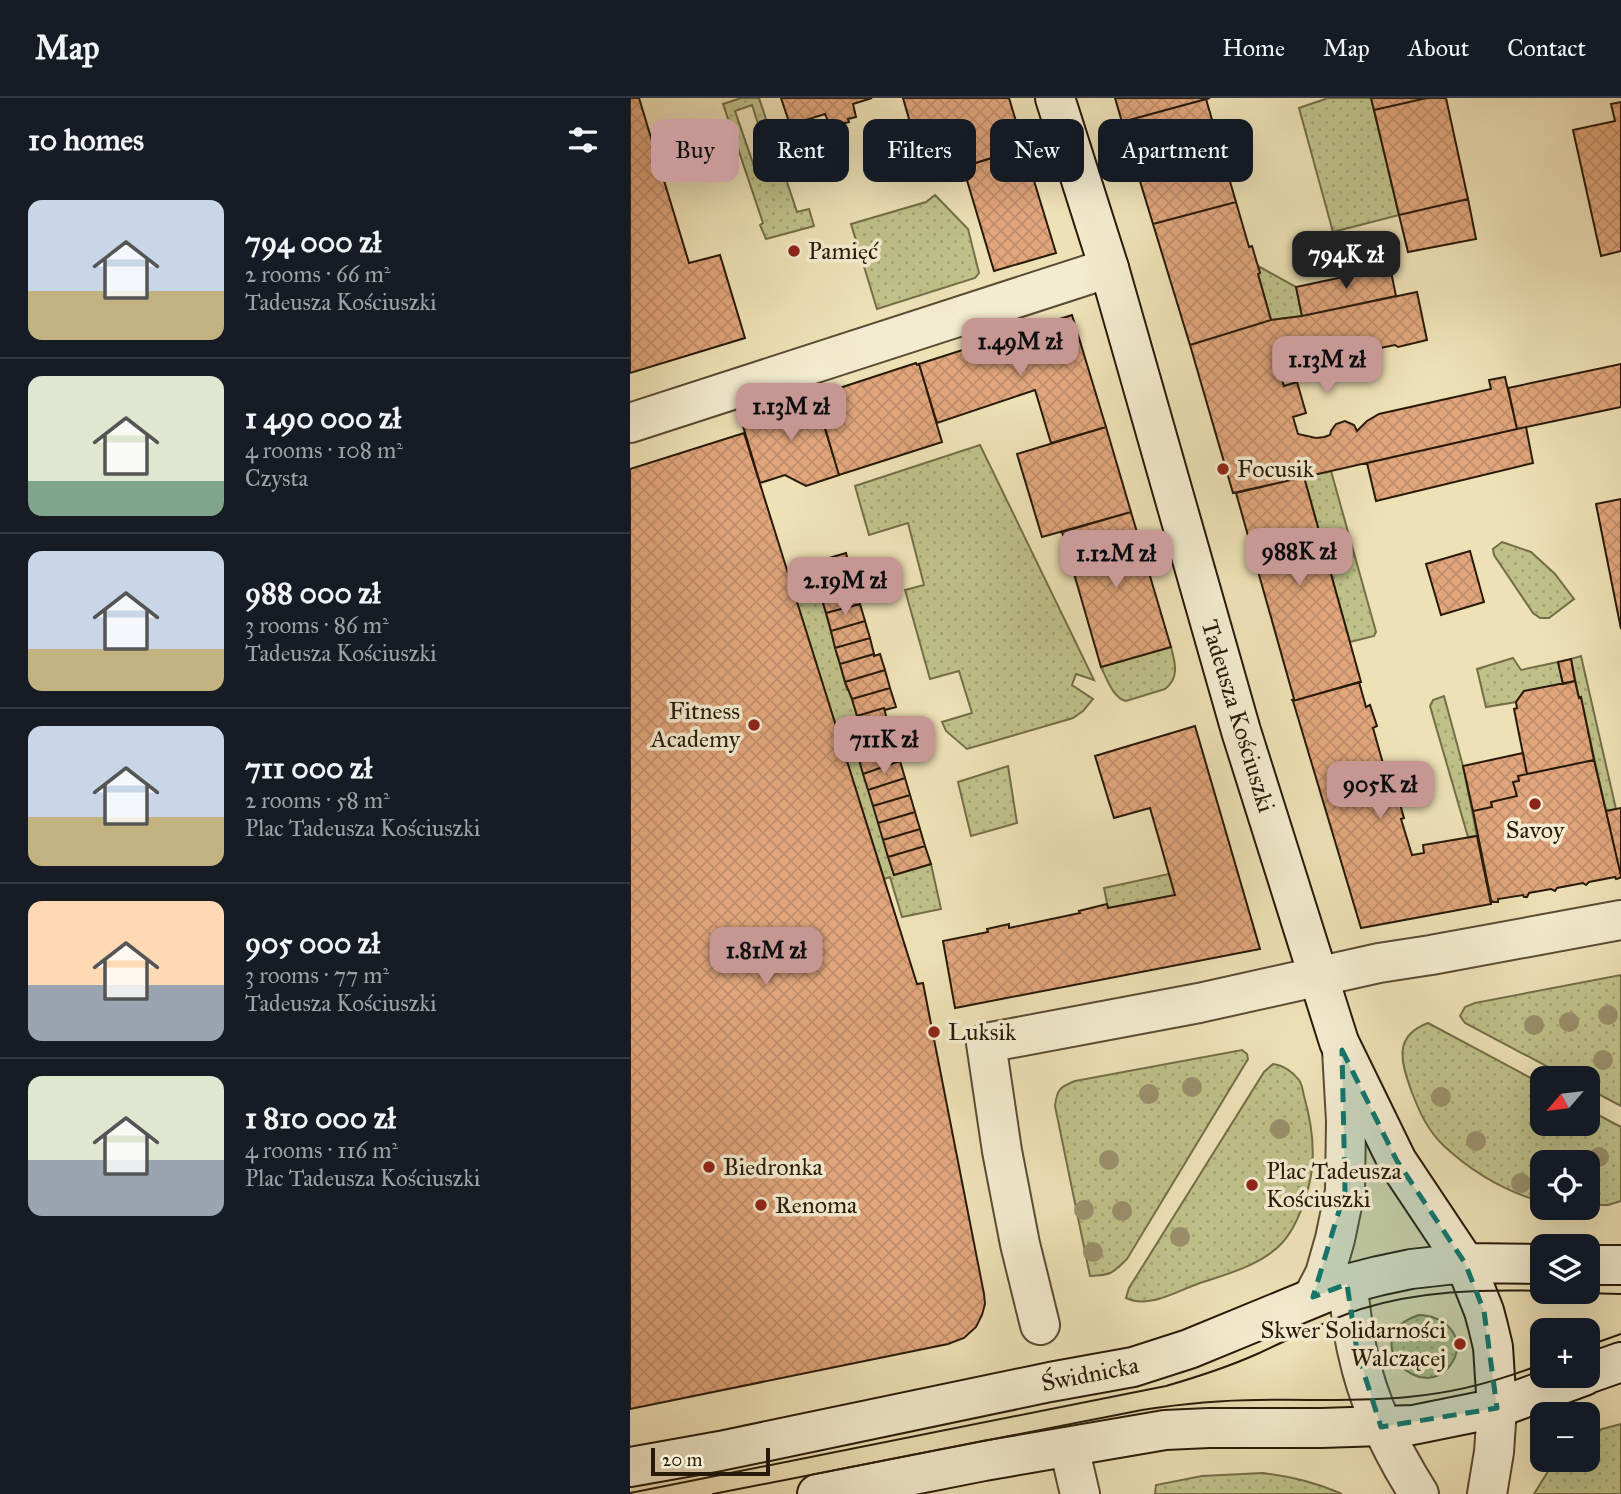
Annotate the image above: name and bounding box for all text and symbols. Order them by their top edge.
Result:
text: Map [35,28,99,68]
text: Home [1222,33,1285,63]
text: Map [1323,33,1370,63]
text: About [1408,33,1469,63]
text: Contact [1507,33,1586,63]
chip: Buy [651,119,739,182]
chip: Rent [753,119,849,182]
chip: Filters [863,119,976,182]
chip: New [990,119,1084,182]
chip: Apartment [1098,119,1253,182]
icon: filters [564,121,602,159]
text: 10 homes [28,122,144,158]
text: 794 000 zł [245,224,381,260]
icon: home [84,228,168,312]
pin: 794K zł [1281,232,1411,291]
place label: Pamięć [808,236,879,266]
text: 794K zł [1308,240,1384,268]
marker: Pamięć [786,243,802,259]
text: 2 rooms · 66 m² [245,260,390,288]
text: Tadeusza Kościuszki [245,288,436,316]
pin: 1.49M zł [948,318,1092,378]
text: 1.49M zł [978,327,1062,355]
pin: 1.13M zł [1255,336,1399,396]
text: 1.13M zł [1288,345,1366,373]
pin: 1.13M zł [719,384,863,443]
text: 1.13M zł [752,392,830,420]
text: 1 490 000 zł [245,400,401,436]
icon: home [84,404,168,488]
text: 4 rooms · 108 m² [245,436,403,464]
place label: Focusik [1237,454,1315,484]
marker: Focusik [1215,461,1231,477]
text: Czysta [245,464,308,492]
pin: 988K zł [1234,528,1364,588]
pin: 1.12M zł [1044,531,1188,590]
text: 988K zł [1262,537,1336,565]
text: 1.12M zł [1076,539,1156,567]
pin: 2.19M zł [773,558,917,617]
text: 2.19M zł [803,566,887,594]
text: 988 000 zł [245,575,380,611]
icon: home [84,579,168,663]
text: 3 rooms · 86 m² [245,611,389,639]
street label: Tadeusza Kościuszki [1194,616,1282,816]
text: Tadeusza Kościuszki [245,639,436,667]
place label: Fitness Academy [650,696,741,754]
pin: 711K zł [819,716,949,776]
marker: Fitness Academy [746,717,762,733]
text: 711K zł [850,725,918,753]
text: 711 000 zł [245,750,372,786]
icon: home [84,754,168,838]
pin: 905K zł [1315,762,1445,821]
text: 905K zł [1343,770,1417,798]
text: 2 rooms · 58 m² [245,786,390,814]
marker: Savoy [1527,796,1543,812]
text: Plac Tadeusza Kościuszki [245,814,480,842]
place label: Savoy [1506,815,1565,845]
text: 905 000 zł [245,925,380,961]
pin: 1.81M zł [694,928,838,987]
icon: home [84,929,168,1013]
text: 1.81M zł [726,936,806,964]
text: 3 rooms · 77 m² [245,961,389,989]
text: Tadeusza Kościuszki [245,989,436,1017]
place label: Luksik [948,1017,1017,1047]
marker: Luksik [926,1024,942,1040]
north arrow [1530,1066,1600,1136]
map controls [1530,1066,1600,1472]
text: 1 810 000 zł [245,1100,396,1136]
icon: home [84,1104,168,1188]
text: 4 rooms · 116 m² [245,1136,398,1164]
button: locate [1530,1150,1600,1220]
place label: Biedronka [723,1152,824,1182]
place label: Plac Tadeusza Kościuszki [1266,1156,1402,1214]
marker: Biedronka [701,1159,717,1175]
text: Plac Tadeusza Kościuszki [245,1164,480,1192]
marker: Plac Tadeusza Kościuszki [1244,1177,1260,1193]
place label: Renoma [775,1190,858,1220]
marker: Renoma [753,1197,769,1213]
button: layers [1530,1234,1600,1304]
place label: Skwer Solidarności Walczącej [1260,1315,1446,1373]
button: + [1530,1318,1600,1388]
marker: Skwer Solidarności Walczącej [1452,1336,1468,1352]
street label: Świdnicka [1039,1350,1142,1398]
button: − [1530,1402,1600,1472]
scale bar [651,1445,770,1477]
text: 20 m [662,1448,703,1471]

